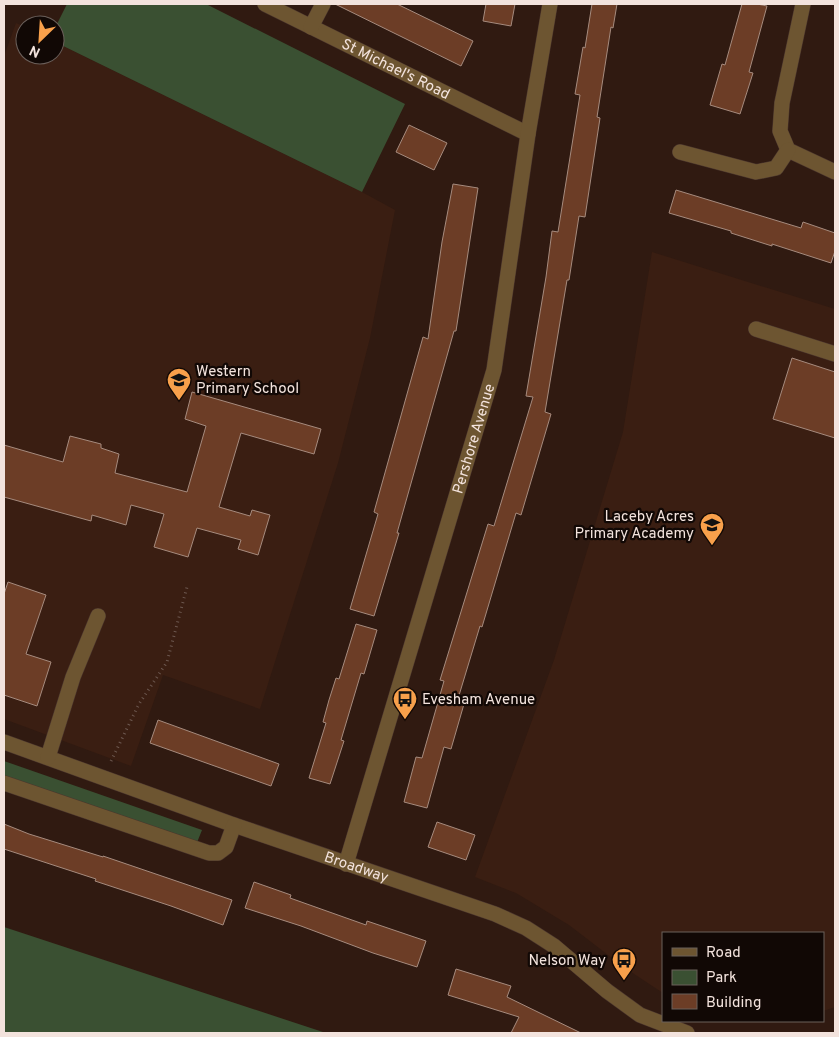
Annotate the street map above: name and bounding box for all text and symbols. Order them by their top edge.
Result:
north arrow [15,15,65,65]
street label: St Michael's Road [338,35,453,105]
text: N [27,41,43,60]
place label: Western Primary School [196,363,299,399]
school or university icon: Western Primary School [166,367,192,401]
street label: Pershore Avenue [449,382,500,496]
place label: Laceby Acres Primary Academy [575,508,694,544]
school or university icon: Laceby Acres Primary Academy [699,512,725,546]
bus stop icon: Evesham Avenue [392,686,418,720]
place label: Evesham Avenue [422,691,535,710]
street label: Broadway [321,848,391,888]
legend [662,932,824,1022]
text: Road [706,944,741,963]
bus stop icon: Nelson Way [611,947,637,981]
place label: Nelson Way [528,952,606,971]
text: Park [706,969,737,988]
text: Building [706,994,761,1013]

